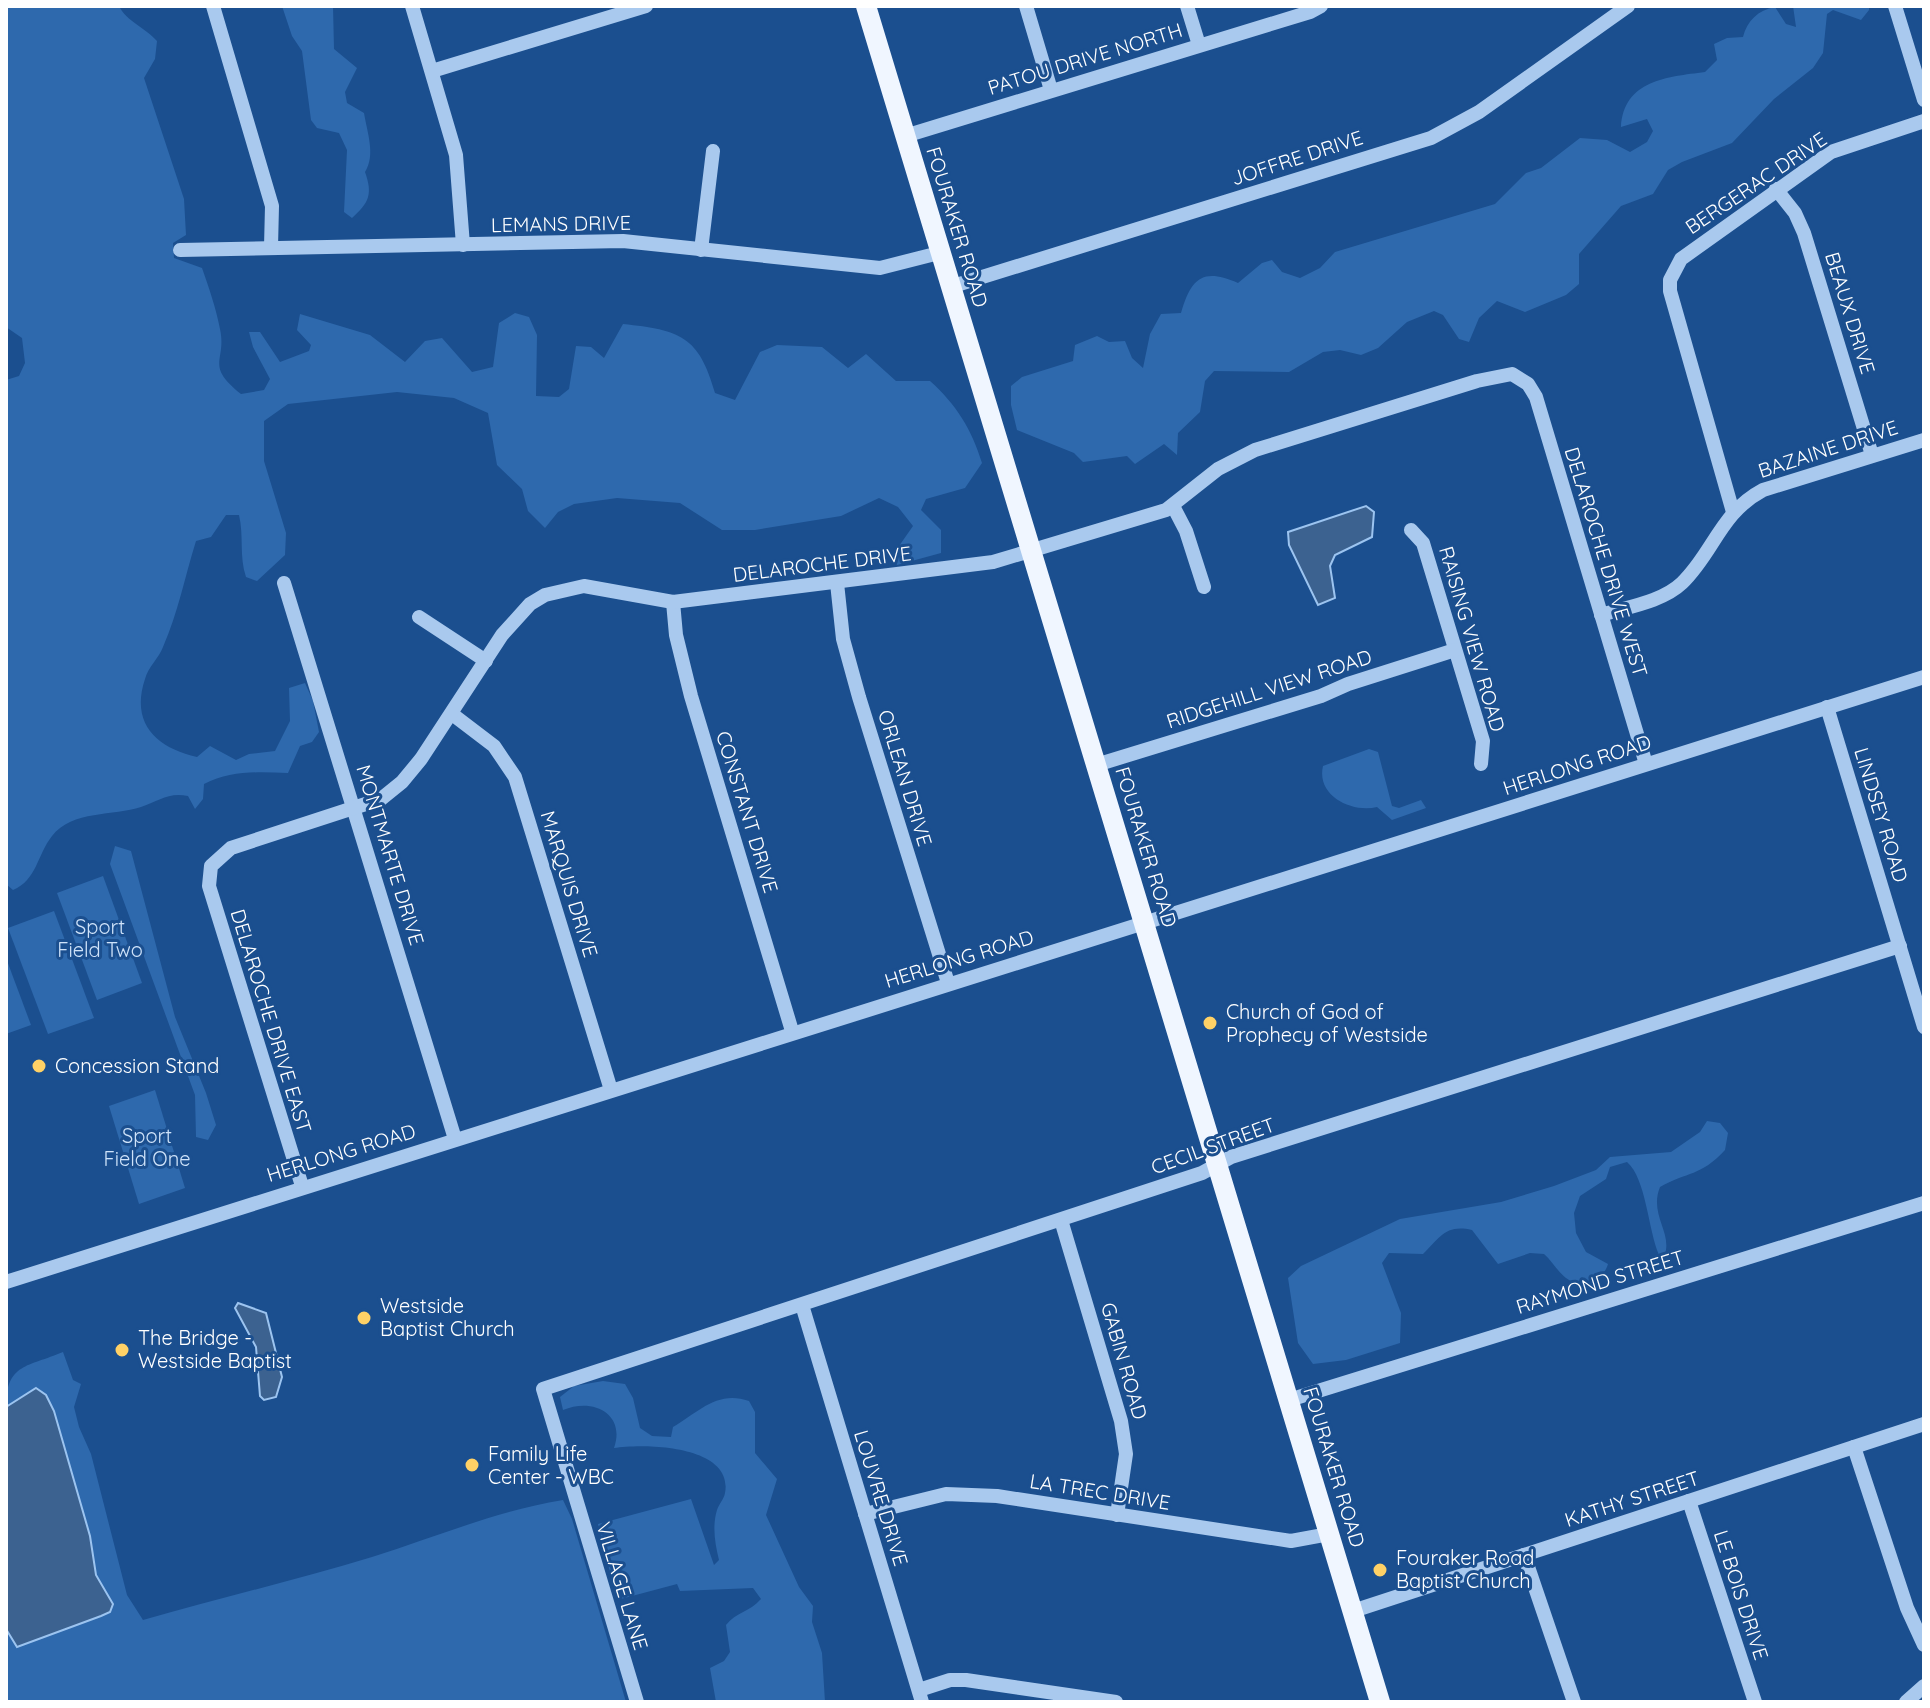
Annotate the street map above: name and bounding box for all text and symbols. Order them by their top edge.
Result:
street label: PATOU DRIVE NORTH [985,17,1185,100]
street label: JOFFRE DRIVE [1228,124,1366,191]
street label: BERGERAC DRIVE [1680,126,1831,239]
street label: FOURAKER ROAD [921,144,994,310]
street label: LEMANS DRIVE [491,210,631,237]
street label: BEAUX DRIVE [1820,249,1881,377]
street label: BAZAINE DRIVE [1755,414,1901,483]
street label: DELAROCHE DRIVE WEST [1560,444,1653,680]
street label: DELAROCHE DRIVE [731,540,913,587]
street label: RAISING VIEW ROAD [1434,543,1511,734]
street label: RIDGEHILL VIEW ROAD [1163,644,1375,734]
street label: ORLEAN DRIVE [873,707,938,849]
street label: CONSTANT DRIVE [711,728,784,896]
street label: HERLONG ROAD [1499,729,1654,800]
street label: LINDSEY ROAD [1849,744,1914,885]
street label: MONTMARTE DRIVE [351,762,430,948]
street label: FOURAKER ROAD [1110,764,1183,930]
street label: MARQUIS DRIVE [535,808,604,960]
street label: DELAROCHE DRIVE EAST [226,906,317,1136]
park label: Sport Field Two [57,914,143,962]
street label: HERLONG ROAD [881,924,1036,993]
place label: Church of God of Prophecy of Westside [1226,999,1428,1047]
marker: Church of God of Prophecy of Westside [1201,1014,1219,1032]
place label: Concession Stand [55,1053,219,1078]
marker: Concession Stand [30,1057,48,1075]
street label: CECIL STREET [1147,1112,1278,1180]
street label: HERLONG ROAD [263,1118,418,1187]
park label: Sport Field One [103,1123,191,1171]
street label: RAYMOND STREET [1513,1244,1687,1319]
place label: Westside Baptist Church [380,1293,515,1341]
street label: GABIN ROAD [1096,1299,1153,1422]
marker: Westside Baptist Church [355,1309,373,1327]
place label: The Bridge - Westside Baptist [138,1325,292,1373]
marker: The Bridge - Westside Baptist [113,1341,131,1359]
street label: FOURAKER ROAD [1298,1384,1371,1550]
street label: LOUVRE DRIVE [849,1427,914,1569]
place label: Family Life Center - WBC [488,1441,614,1489]
marker: Family Life Center - WBC [463,1456,481,1474]
street label: KATHY STREET [1561,1465,1702,1532]
street label: LA TREC DRIVE [1028,1468,1172,1515]
street label: VILLAGE LANE [591,1519,654,1653]
street label: LE BOIS DRIVE [1709,1527,1774,1663]
place label: Fouraker Road Baptist Church [1396,1545,1534,1593]
marker: Fouraker Road Baptist Church [1371,1561,1389,1579]

